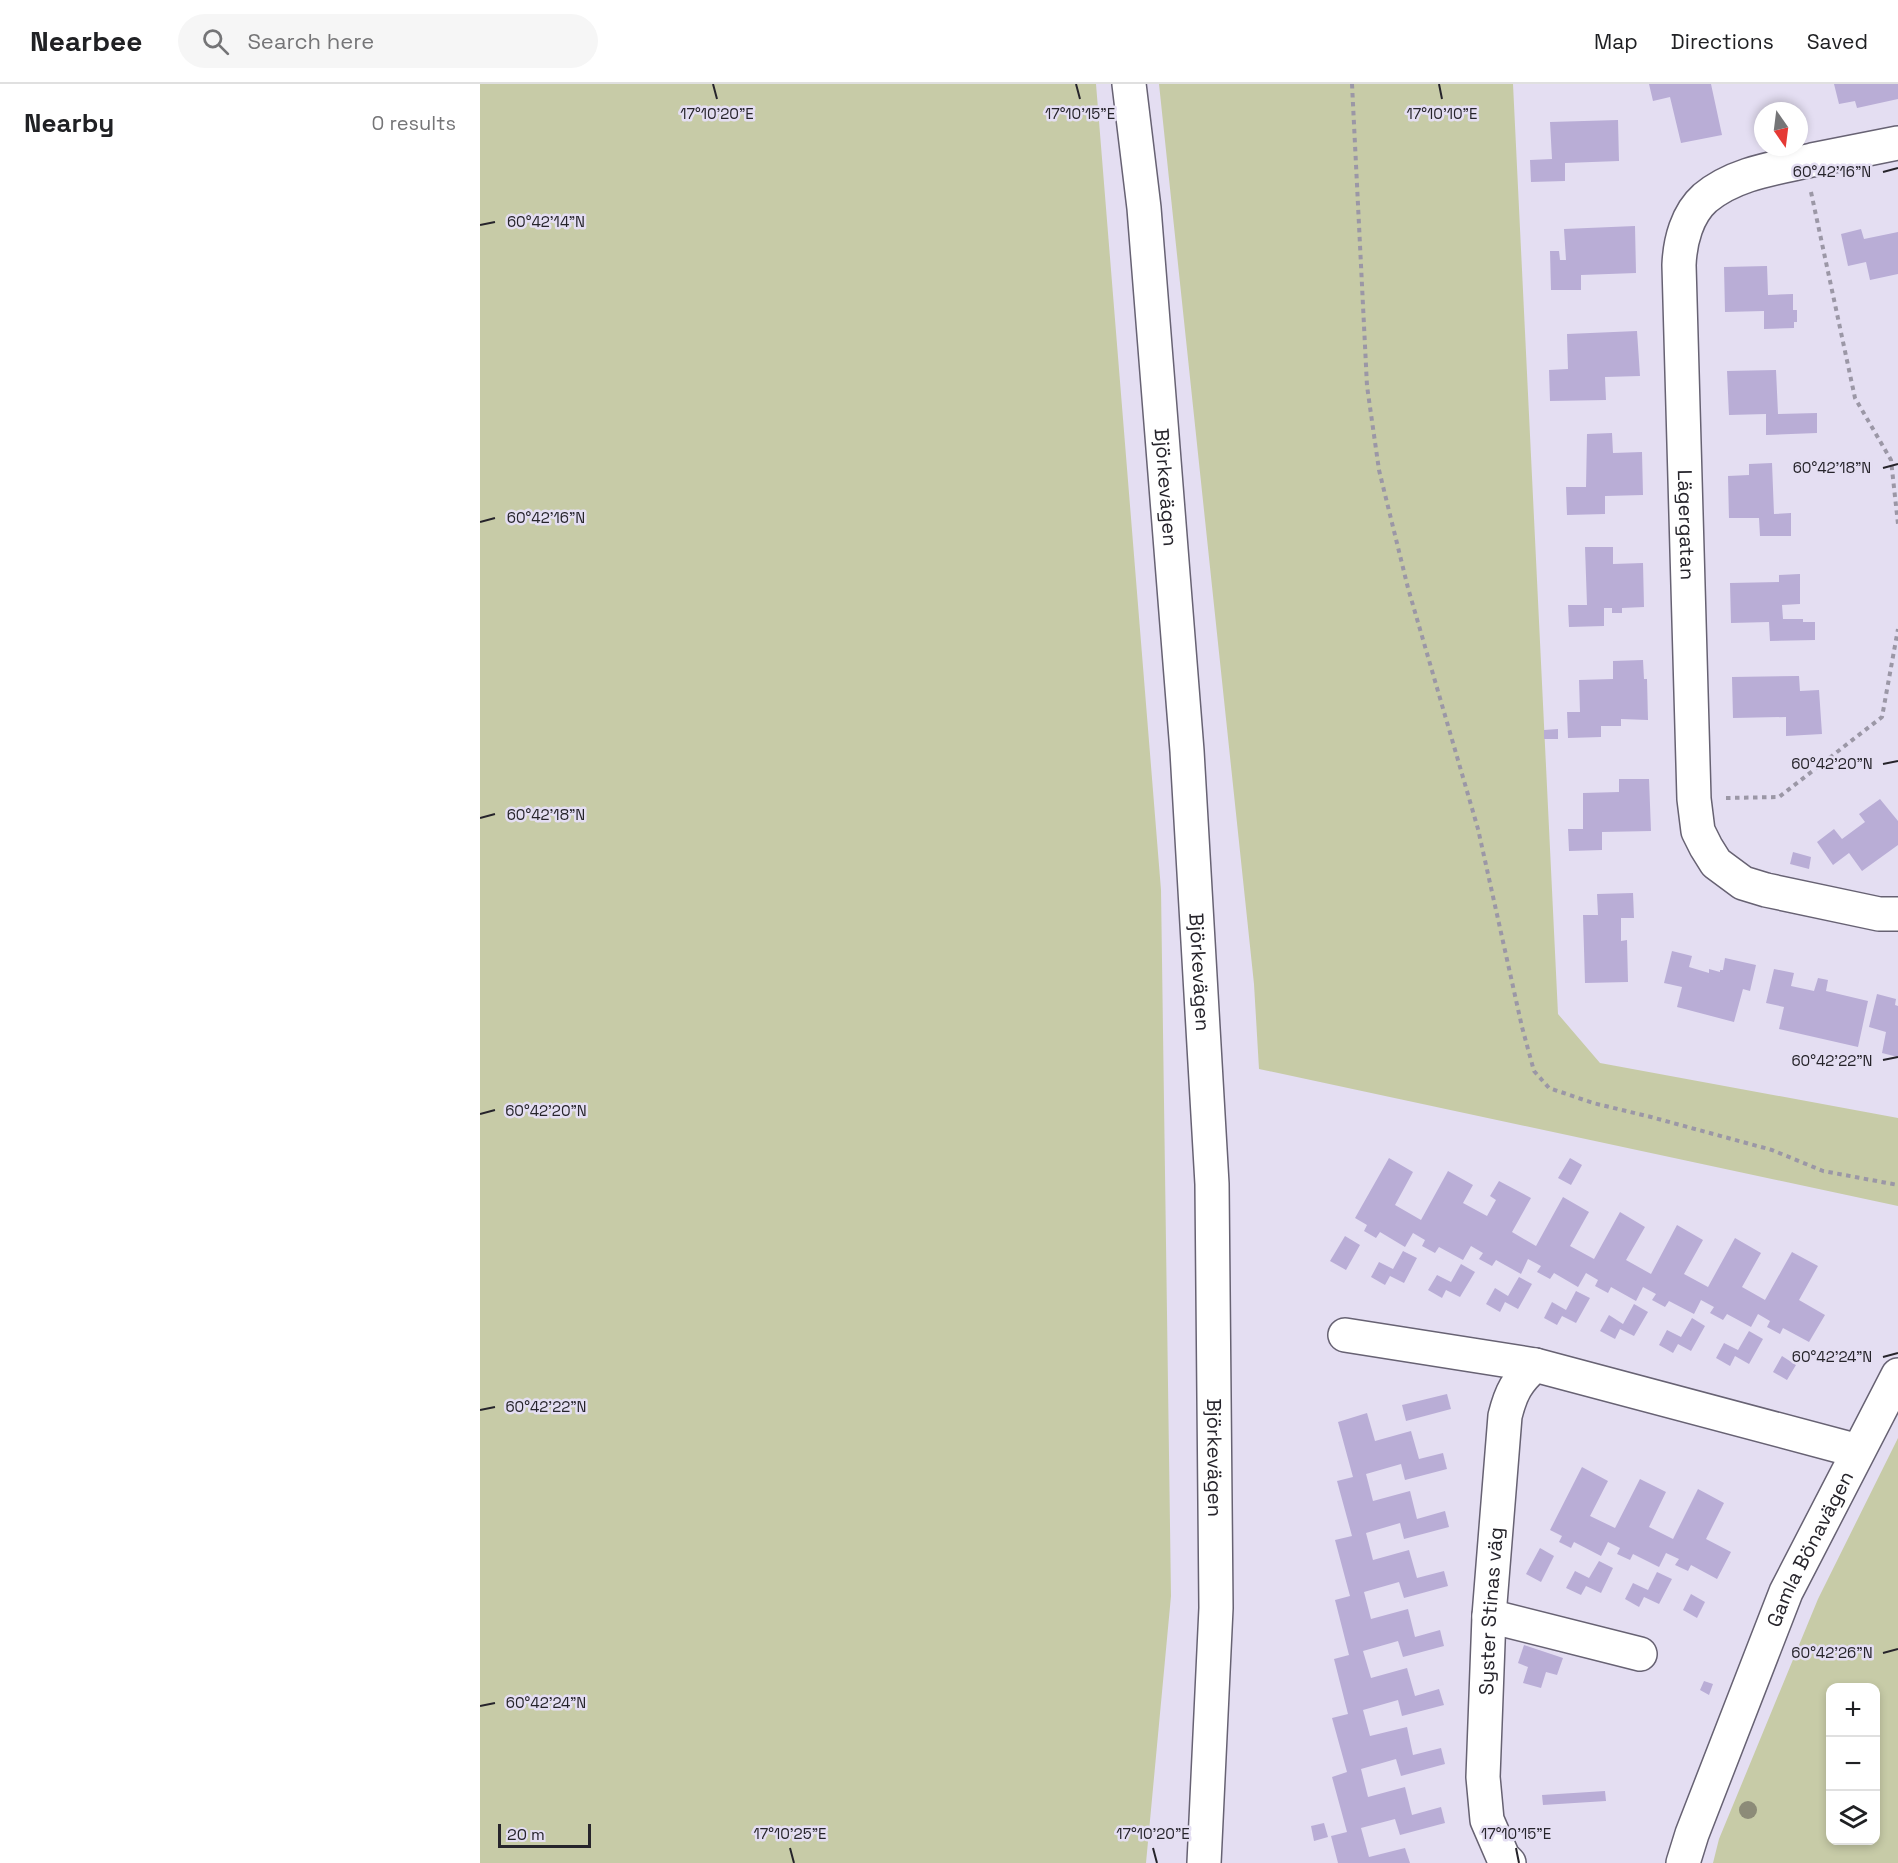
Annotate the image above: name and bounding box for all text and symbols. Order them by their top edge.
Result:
search box [178,14,598,68]
text: Nearbee [30,23,142,59]
icon: search [199,25,232,58]
text: Search here [247,27,374,55]
text: Map [1594,28,1638,55]
text: Directions [1671,28,1774,55]
text: Saved [1807,28,1868,55]
north arrow [1754,102,1808,156]
text: 17°10'20"E [680,104,754,123]
text: 17°10'15"E [1045,104,1115,123]
text: 17°10'10"E [1407,104,1477,123]
text: Nearby [24,106,114,140]
text: 0 results [372,110,456,136]
text: 60°42'16"N [1793,162,1871,181]
text: 60°42'14"N [507,212,585,231]
street label: Björkevägen [1148,427,1184,547]
text: 60°42'18"N [1793,458,1871,477]
street label: Lägergatan [1672,469,1701,580]
text: 60°42'16"N [507,508,585,527]
text: 60°42'20"N [1791,754,1873,773]
text: 60°42'18"N [507,805,585,824]
street label: Björkevägen [1183,912,1216,1032]
text: 60°42'22"N [1791,1051,1873,1070]
text: 60°42'20"N [505,1101,587,1120]
text: 60°42'24"N [1792,1347,1872,1366]
text: 60°42'22"N [505,1397,587,1416]
street label: Björkevägen [1201,1398,1228,1517]
street label: Gamla Bönavägen [1761,1467,1859,1631]
street label: Syster Stinas väg [1473,1526,1509,1696]
text: 60°42'26"N [1791,1643,1873,1662]
map controls [1826,1683,1880,1845]
button: + [1826,1683,1880,1737]
text: 60°42'24"N [506,1693,586,1712]
button: − [1826,1737,1880,1791]
button: layers [1826,1791,1880,1845]
scale bar [498,1821,591,1848]
text: 20 m [507,1824,545,1845]
text: 17°10'25"E [754,1824,826,1843]
text: 17°10'20"E [1116,1824,1190,1843]
text: 17°10'15"E [1481,1824,1551,1843]

